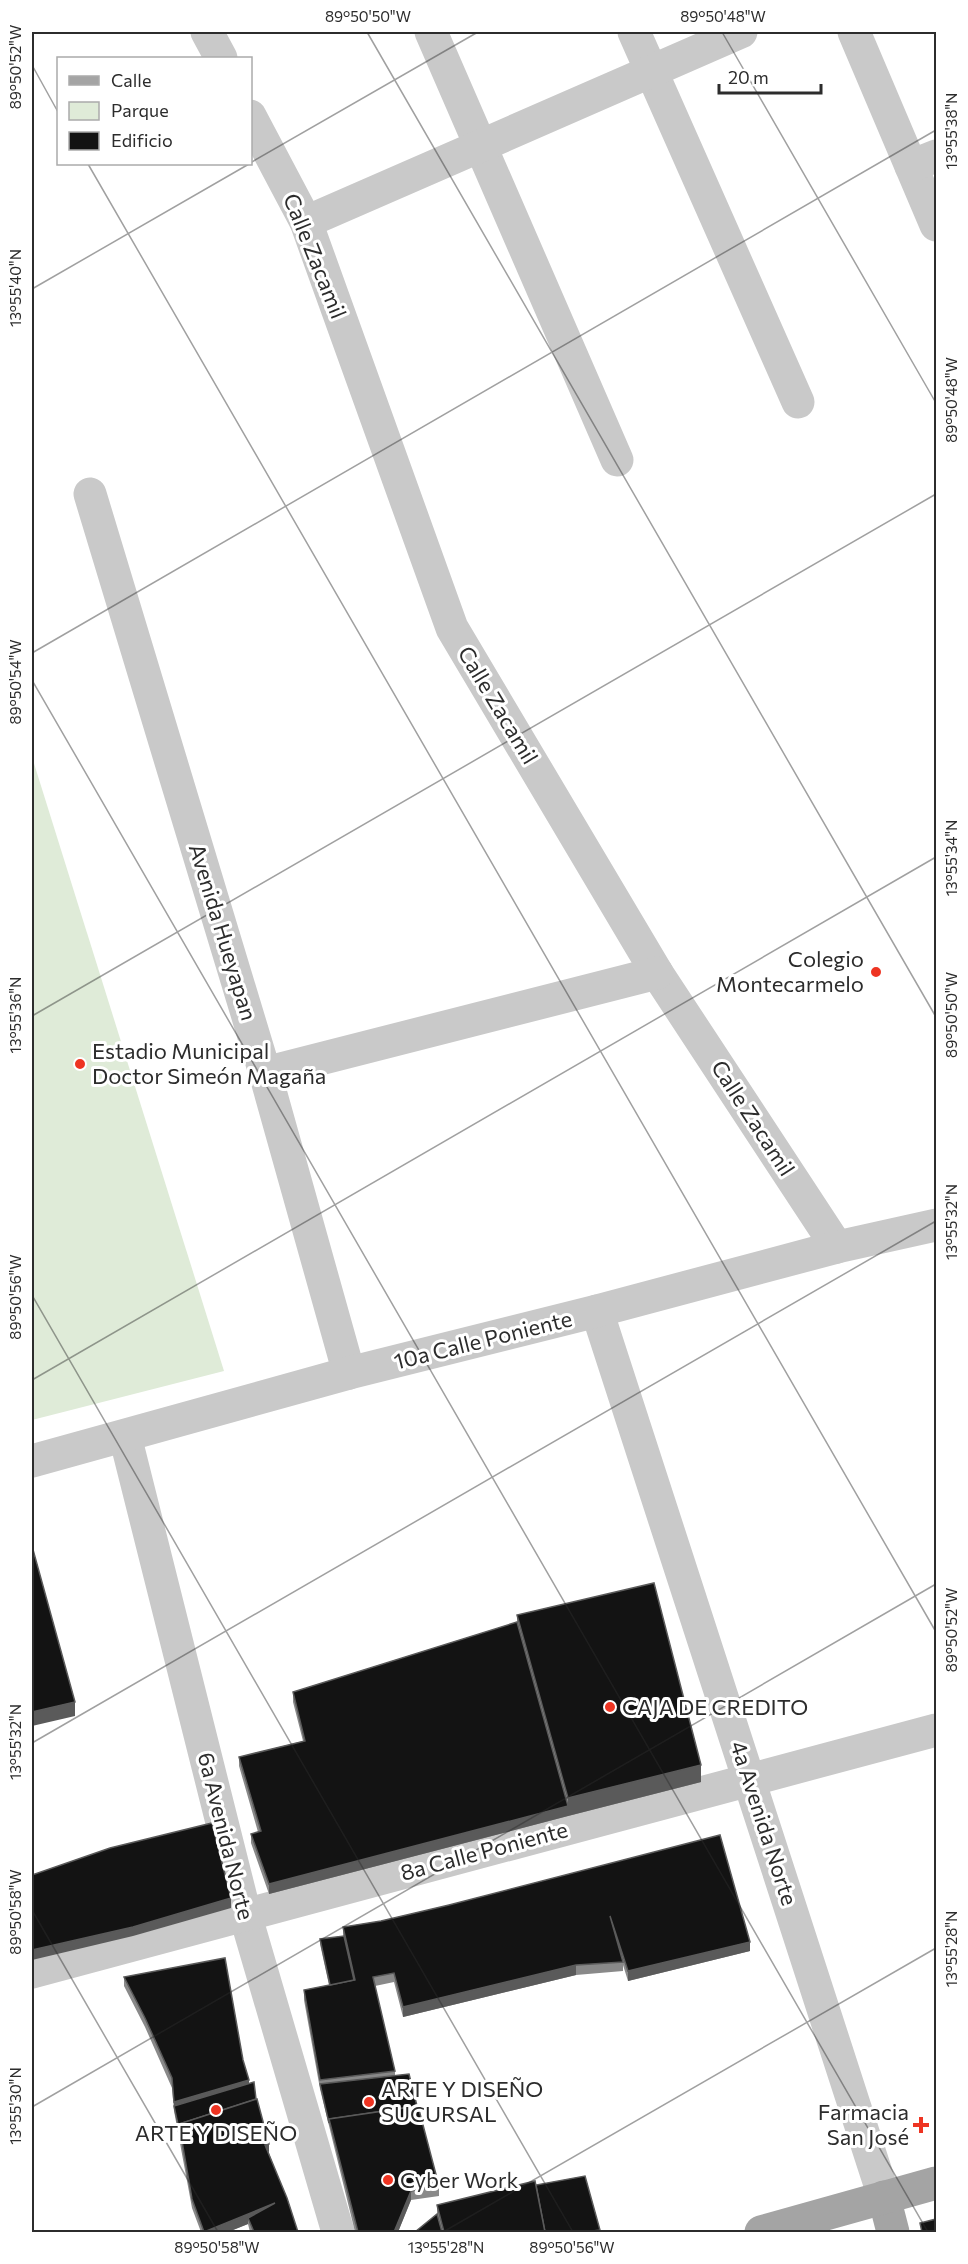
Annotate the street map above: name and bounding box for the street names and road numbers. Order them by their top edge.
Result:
street label: Calle Zacamil [278,189,353,322]
street label: Calle Zacamil [453,641,544,769]
street label: Avenida Hueyapan [184,840,263,1024]
street label: Calle Zacamil [706,1055,801,1181]
street label: 10a Calle Poniente [391,1304,575,1375]
street label: 4a Avenida Norte [725,1737,804,1909]
street label: 6a Avenida Norte [193,1749,260,1922]
street label: 8a Calle Poniente [397,1815,571,1886]

